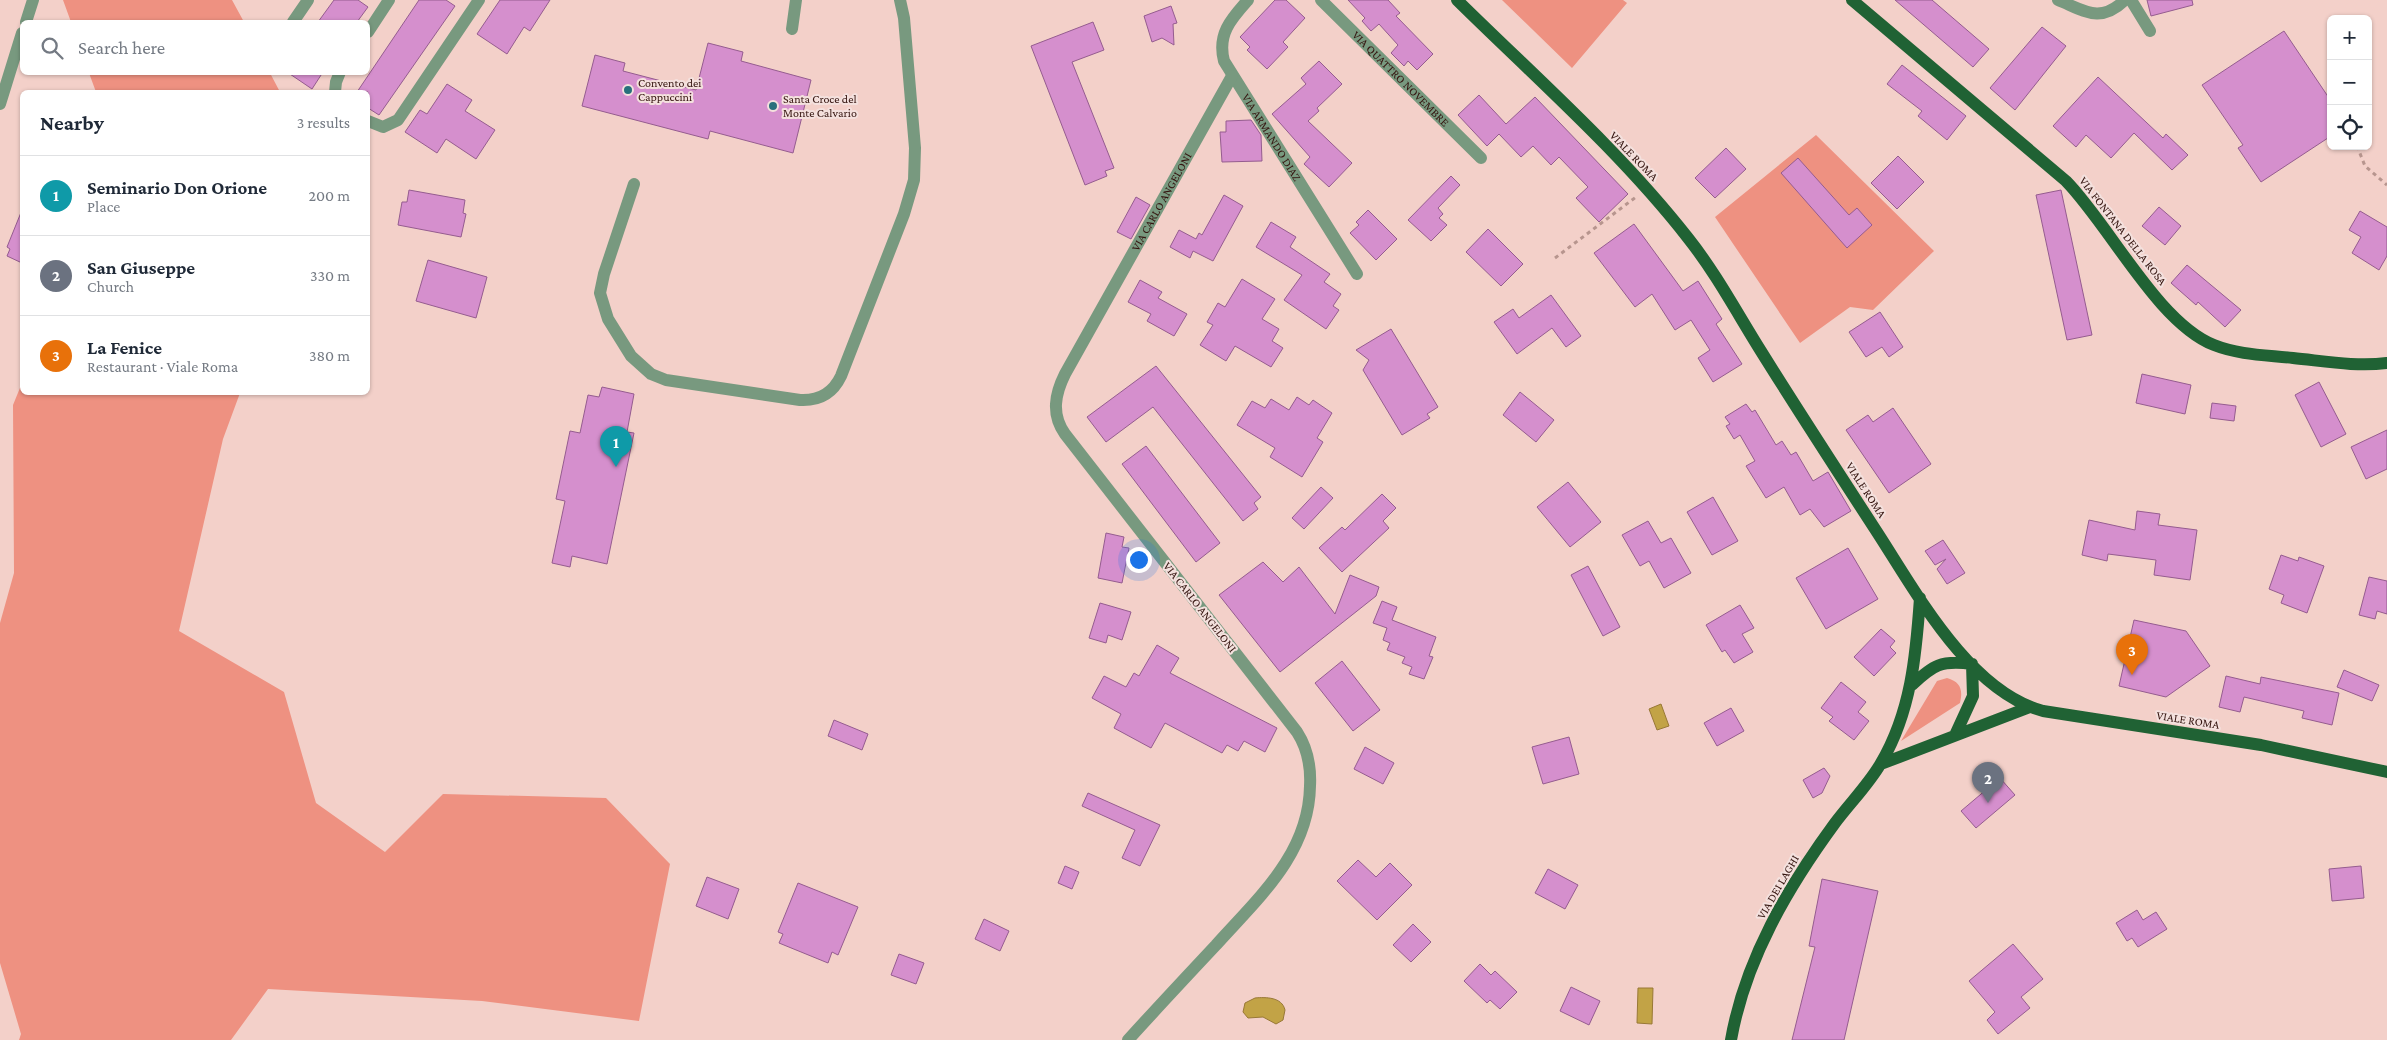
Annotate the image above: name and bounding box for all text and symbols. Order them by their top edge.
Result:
map controls [2327,15,2372,150]
button: + [2327,15,2372,60]
search box [20,20,370,75]
street label: VIA QUATTRO NOVEMBRE [1349,28,1452,130]
icon: search [38,34,66,62]
text: Search here [78,37,165,58]
button: − [2327,60,2372,105]
place label: Convento dei Cappuccini [638,76,701,104]
marker: Convento dei Cappuccini [622,84,634,96]
street label: VIA ARMANDO DIAZ [1239,91,1304,184]
place label: Santa Croce del Monte Calvario [783,92,857,120]
marker: Santa Croce del Monte Calvario [767,100,779,112]
button: locate [2327,105,2372,150]
text: Nearby [40,111,104,135]
text: 3 results [297,114,350,131]
street label: VIALE ROMA [1607,128,1661,184]
street label: VIA CARLO ANGELONI [1128,150,1195,253]
street label: VIA FONTANA DELLA ROSA [2076,174,2170,288]
text: Seminario Don Orione [87,177,267,198]
text: 1 [53,187,59,204]
text: 200 m [308,187,350,204]
text: Place [87,198,120,215]
text: San Giuseppe [87,257,195,278]
text: 2 [52,267,60,284]
text: 330 m [310,267,350,284]
text: Church [87,278,134,295]
text: La Fenice [87,337,162,358]
text: 3 [52,347,60,364]
text: 380 m [309,347,350,364]
text: Restaurant · Viale Roma [87,358,238,375]
pin: 1 [600,426,632,467]
street label: VIALE ROMA [1843,460,1889,521]
your location [1126,547,1152,573]
street label: VIA CARLO ANGELONI [1160,559,1240,655]
pin: 3 [2116,634,2148,675]
street label: VIALE ROMA [2156,708,2221,732]
pin: 2 [1972,762,2004,803]
street label: VIA DEI LAGHI [1754,852,1802,922]

